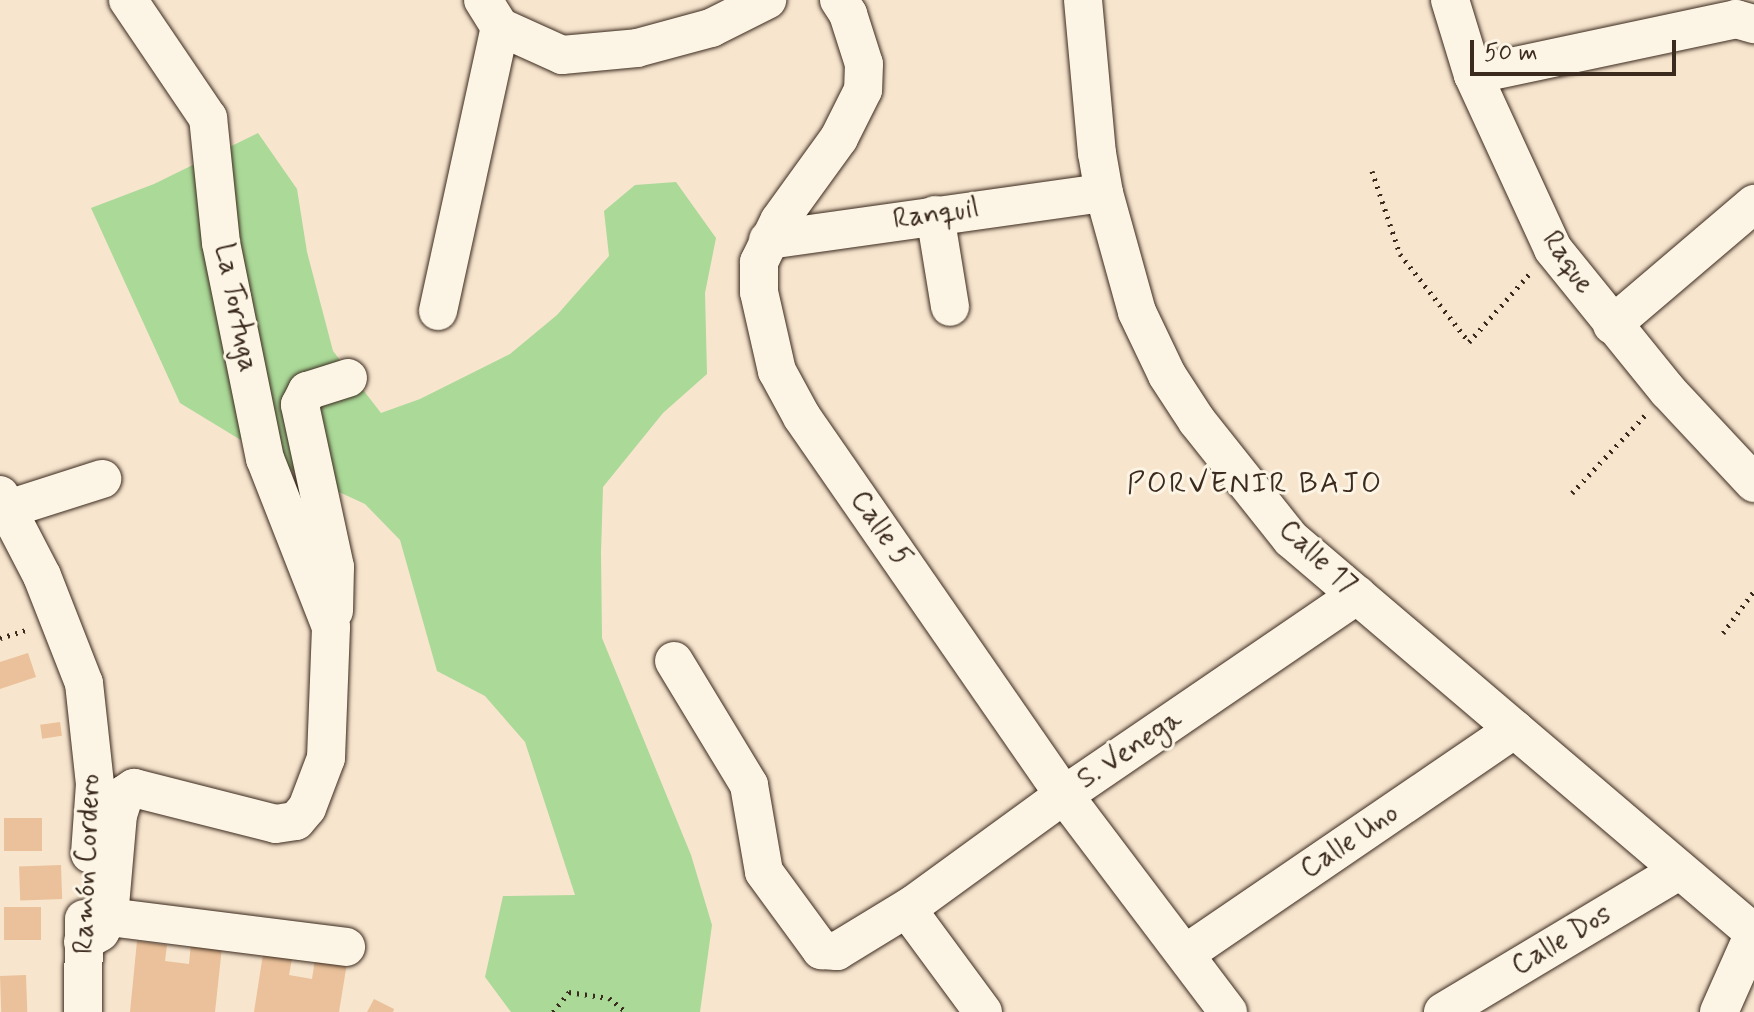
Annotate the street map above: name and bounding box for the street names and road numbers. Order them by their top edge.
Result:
street label: Ranquil [891,192,981,238]
street label: Raque [1534,225,1600,301]
street label: La Tortuga [206,241,264,375]
street label: Calle 5 [842,485,918,573]
street label: Calle 17 [1271,514,1363,602]
street label: S. Venega [1071,703,1189,797]
street label: Ramón Cordero [68,772,108,956]
street label: Calle Uno [1294,797,1406,887]
street label: Calle Dos [1506,898,1618,984]

